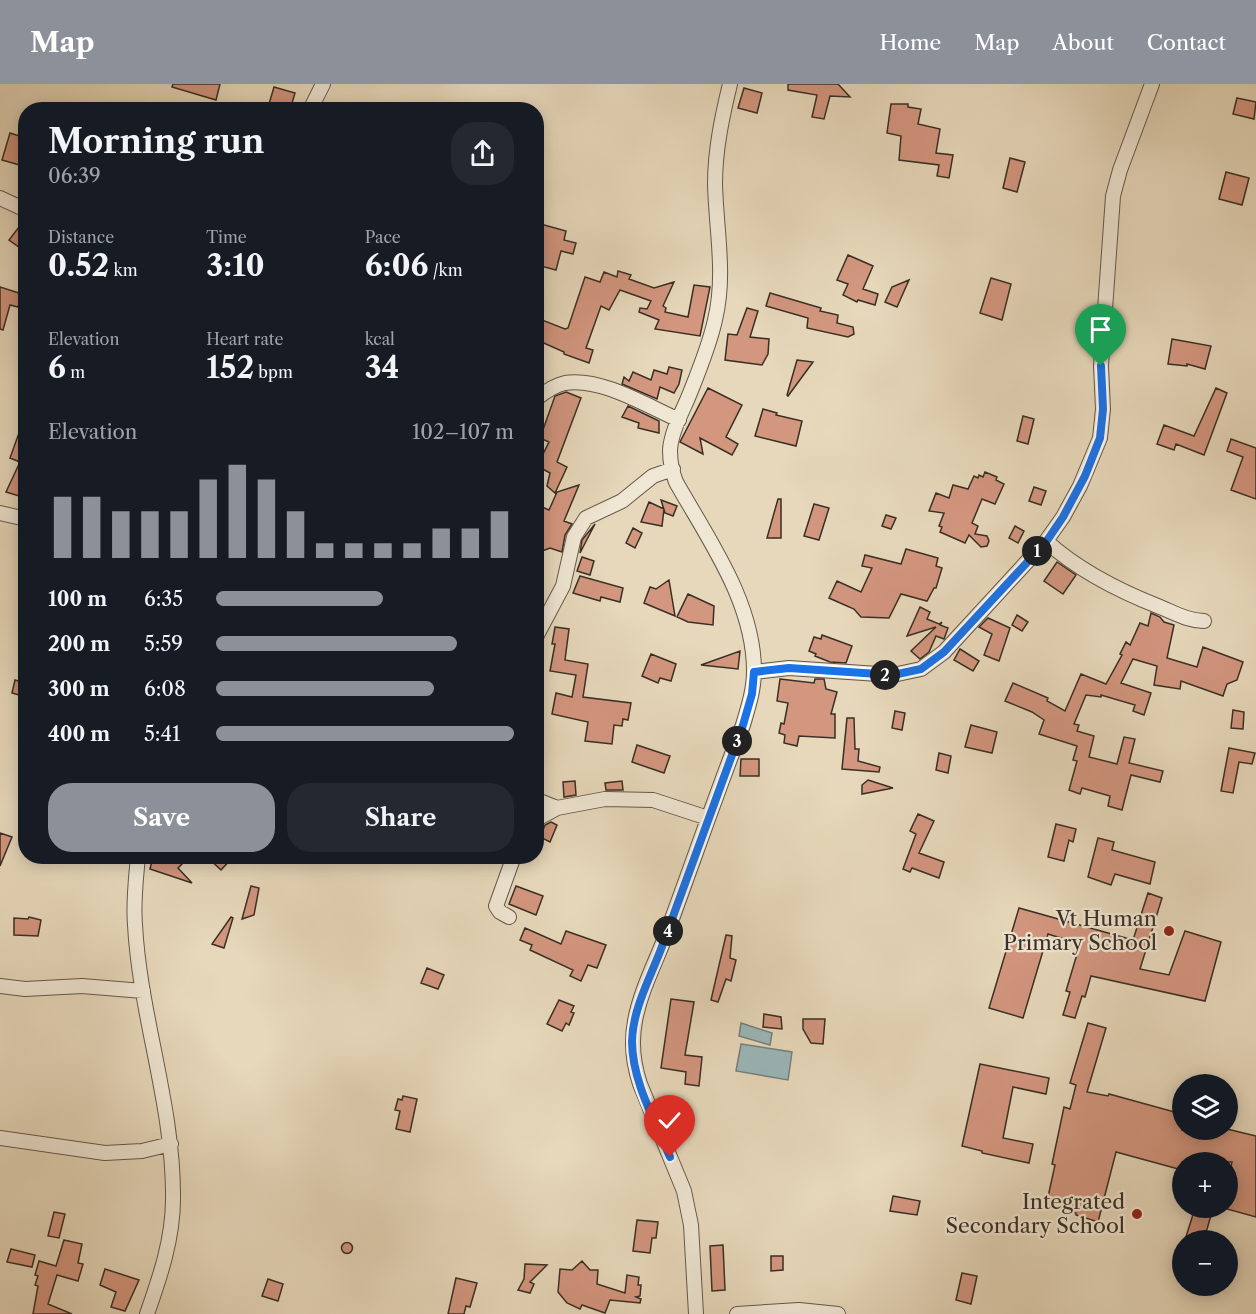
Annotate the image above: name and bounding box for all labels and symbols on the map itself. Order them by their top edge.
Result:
pin [1075,304,1126,366]
pin: 1 [1022,536,1052,566]
pin: 2 [870,660,900,690]
pin: 3 [722,726,752,756]
place label: Vt Human Primary School [1003,906,1157,955]
pin: 4 [653,916,683,946]
marker: Vt Human Primary School [1162,924,1176,938]
pin [644,1095,695,1157]
place label: Integrated Secondary School [946,1189,1125,1238]
marker: Integrated Secondary School [1130,1207,1144,1221]

